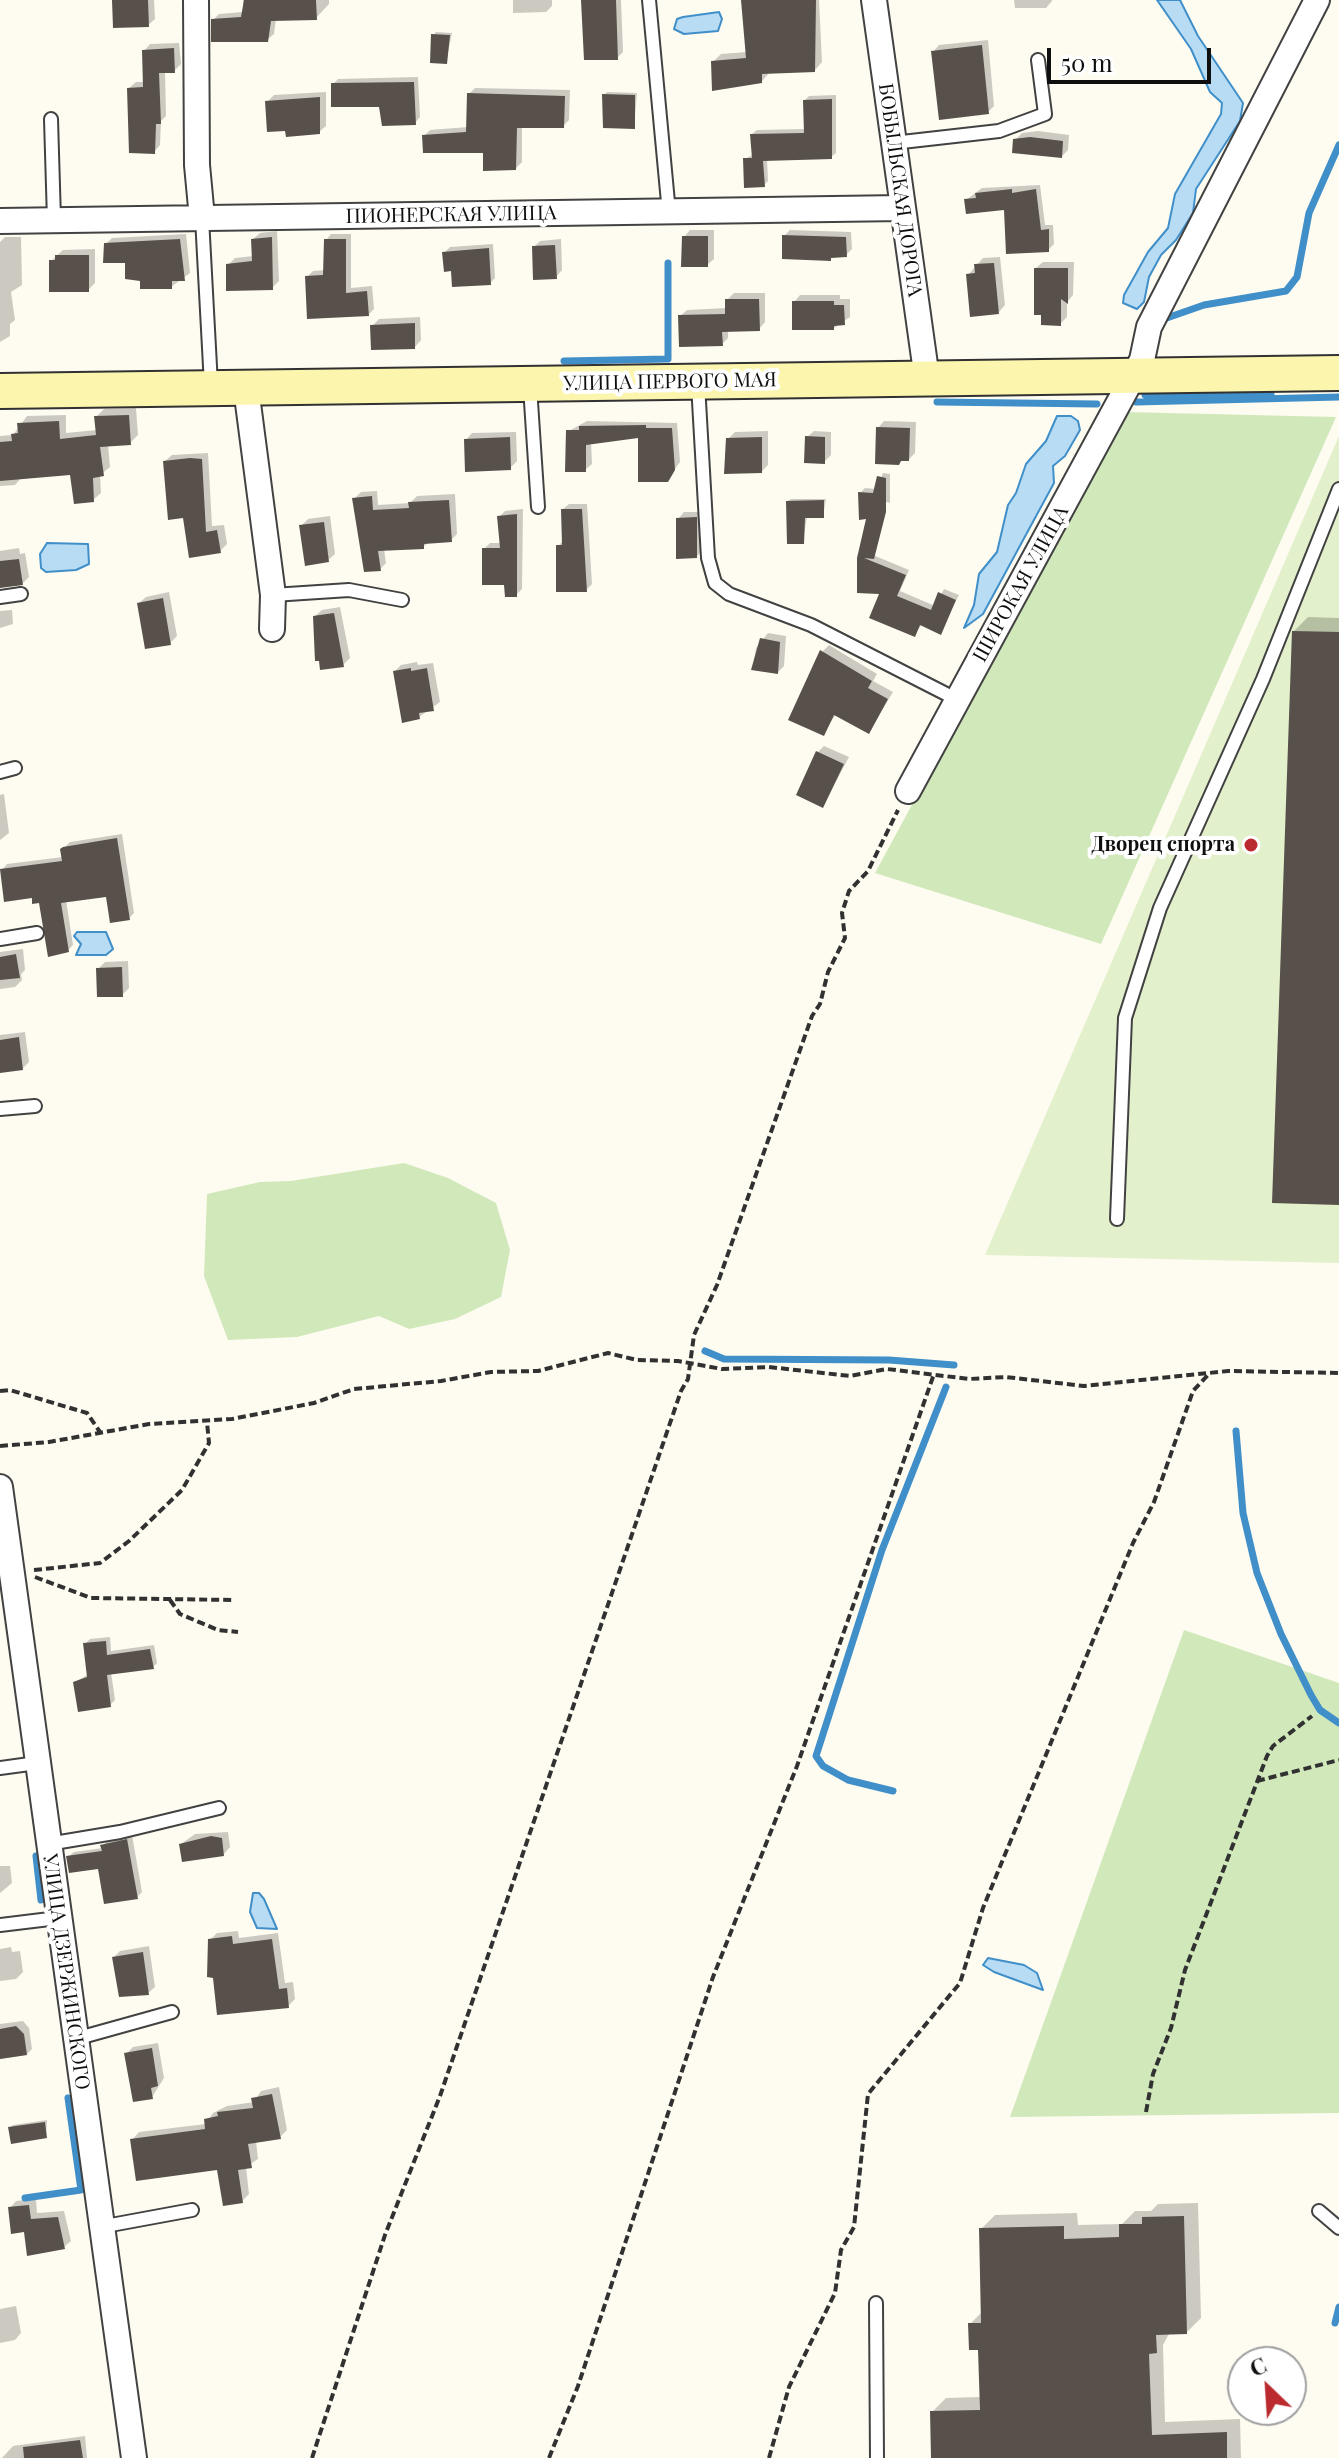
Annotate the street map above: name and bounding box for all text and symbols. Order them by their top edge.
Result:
scale bar [1051,32,1215,82]
text: 50 m [1061,46,1113,78]
street label: БОБЫЛЬСКАЯ ДОРОГА [873,82,927,298]
street label: ПИОНЕРСКАЯ УЛИЦА [345,201,557,229]
street label: УЛИЦА ПЕРВОГО МАЯ [563,368,777,396]
street label: ШИРОКАЯ УЛИЦА [968,502,1074,666]
place label: Дворец спорта [1092,833,1235,857]
marker: Дворец спорта [1242,836,1260,854]
street label: УЛИЦА ДЗЕРЖИНСКОГО [38,1853,94,2091]
north arrow [1227,2346,1307,2426]
text: С [1244,2349,1271,2383]

